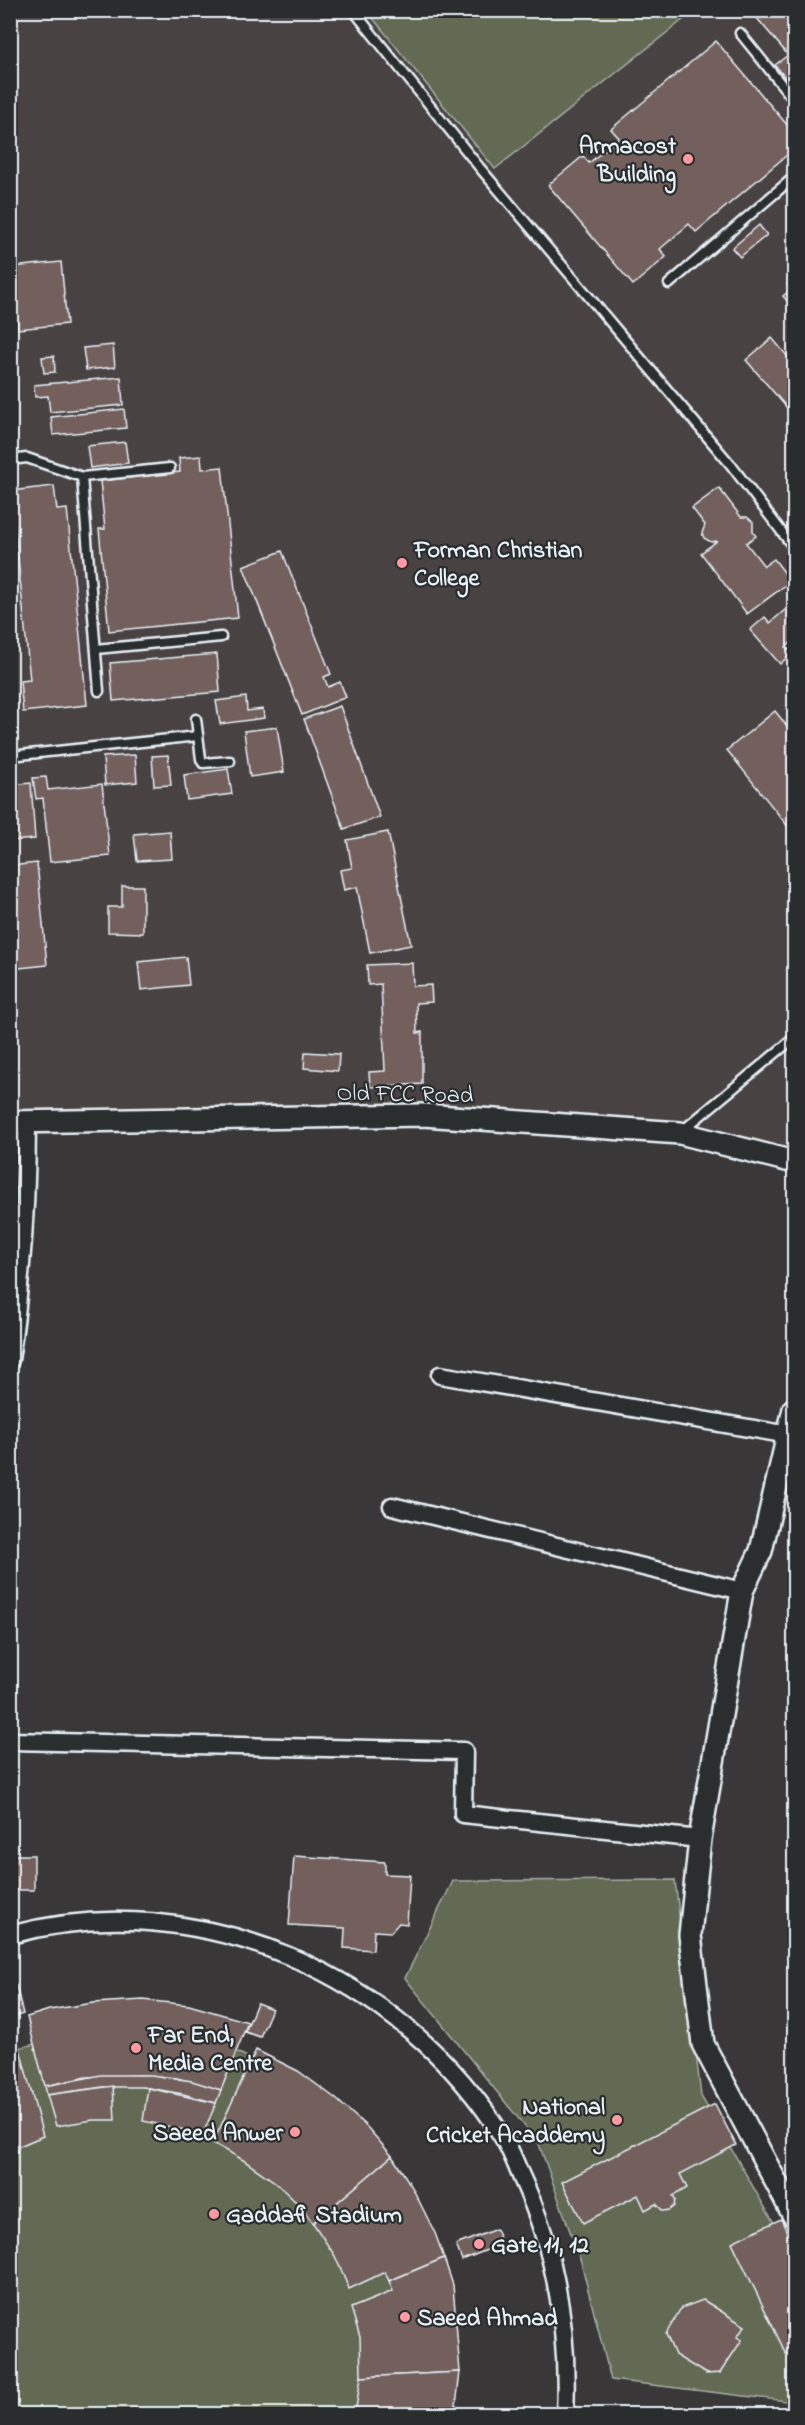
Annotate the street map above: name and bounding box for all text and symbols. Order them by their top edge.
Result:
place label: Armacost Building [579,130,677,194]
marker: Armacost Building [681,152,695,166]
place label: Forman Christian College [413,534,583,598]
marker: Forman Christian College [395,556,409,570]
street label: Old FCC Road [336,1077,474,1114]
place label: Far End, Media Centre [147,2019,273,2082]
marker: Far End, Media Centre [129,2041,143,2055]
place label: National Cricket Acaddemy [426,2091,605,2155]
marker: National Cricket Acaddemy [610,2113,624,2127]
place label: Saeed Anwer [153,2117,284,2152]
marker: Saeed Anwer [288,2125,302,2139]
place label: Gaddafi Stadium [226,2199,402,2234]
marker: Gaddafi Stadium [207,2207,221,2221]
place label: Gate 11, 12 [491,2229,589,2264]
marker: Gate 11, 12 [472,2237,486,2251]
place label: Saeed Ahmad [417,2302,558,2337]
marker: Saeed Ahmad [398,2310,412,2324]

